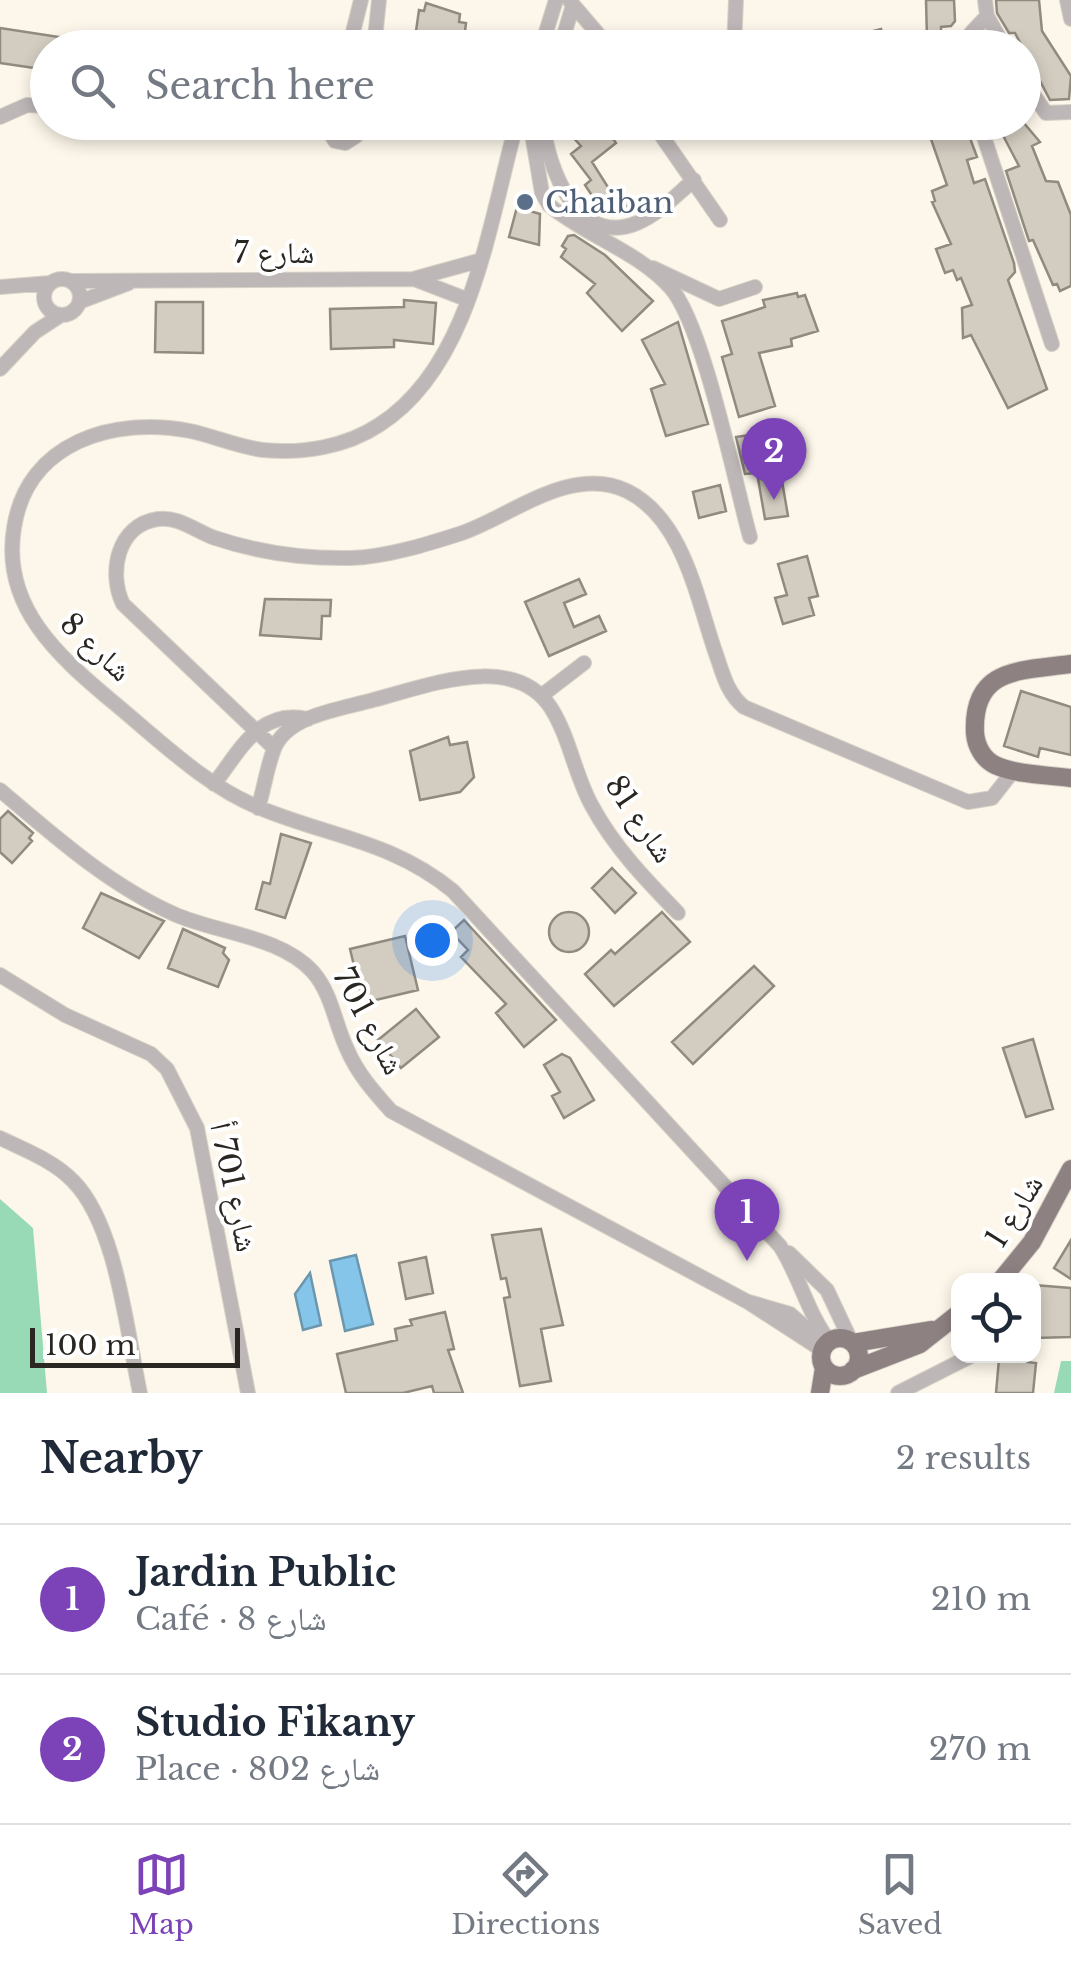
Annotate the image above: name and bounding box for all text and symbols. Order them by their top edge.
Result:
search box [30,30,1041,140]
icon: search [65,58,120,113]
text: Search here [145,62,375,109]
place label: Chaiban [545,184,673,221]
marker: Chaiban [514,191,536,213]
street label: شارع 7 [234,234,314,272]
pin: 2 [742,418,806,500]
street label: شارع 8 [52,605,139,690]
street label: شارع 81 [597,768,683,870]
your location [407,915,458,966]
street label: شارع 701 [325,961,412,1081]
street label: شارع 701 أ [201,1119,266,1255]
street label: شارع 1 [977,1168,1051,1255]
pin: 1 [714,1178,780,1261]
map controls [951,1273,1041,1363]
button: locate [951,1273,1041,1363]
scale bar [30,1323,240,1368]
text: 100 m [45,1328,136,1363]
text: Nearby [40,1432,203,1484]
text: 2 results [896,1438,1031,1478]
text: Jardin Public [135,1549,396,1596]
text: 1 [66,1579,79,1619]
text: 210 m [931,1579,1031,1619]
text: Café · شارع 8 [135,1599,327,1639]
text: Studio Fikany [135,1699,415,1746]
text: 2 [62,1729,83,1769]
text: 270 m [929,1729,1031,1769]
text: Place · شارع 802 [135,1749,380,1789]
tab: Map [129,1847,194,1942]
tab: Directions [451,1847,600,1942]
tab: Saved [858,1847,942,1942]

